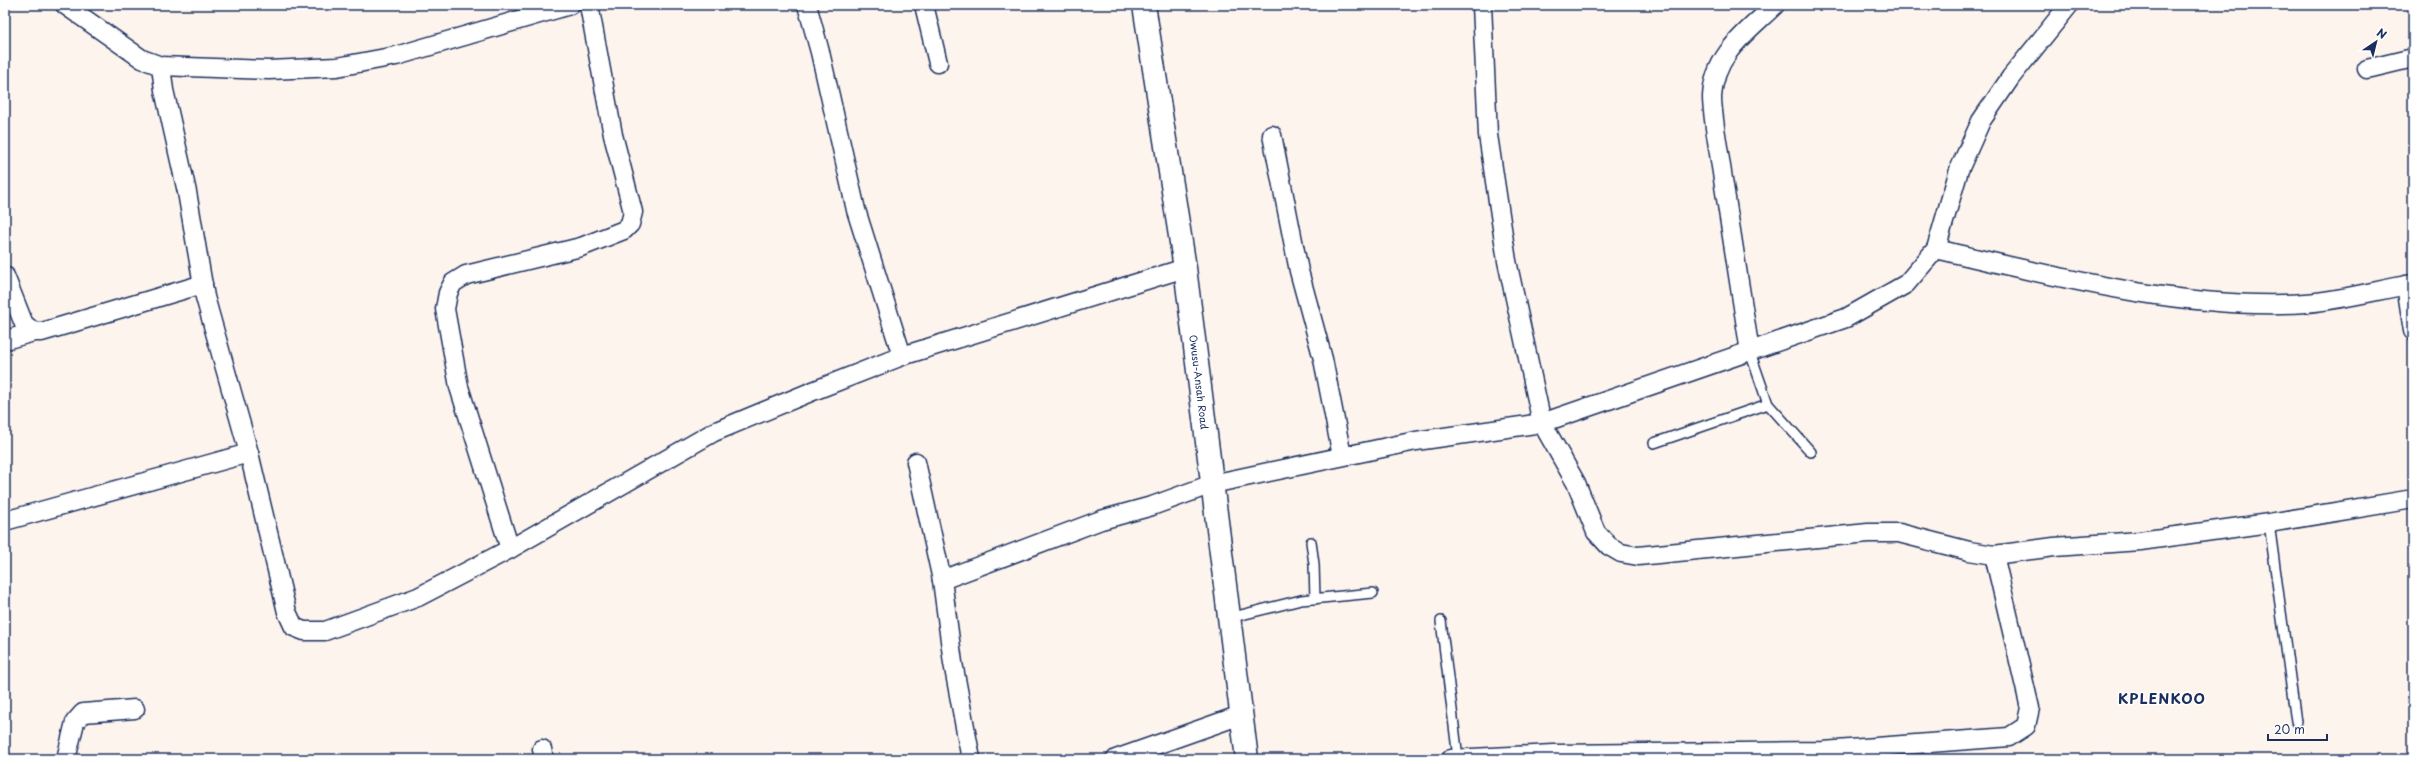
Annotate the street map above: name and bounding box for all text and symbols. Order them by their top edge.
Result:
north arrow [2356,22,2396,62]
text: N [2374,24,2391,43]
street label: Owusu-Ansah Road [1186,334,1213,430]
district label: KPLENKOO [2118,688,2206,709]
scale bar [2268,716,2327,742]
text: 20 m [2274,720,2305,738]

